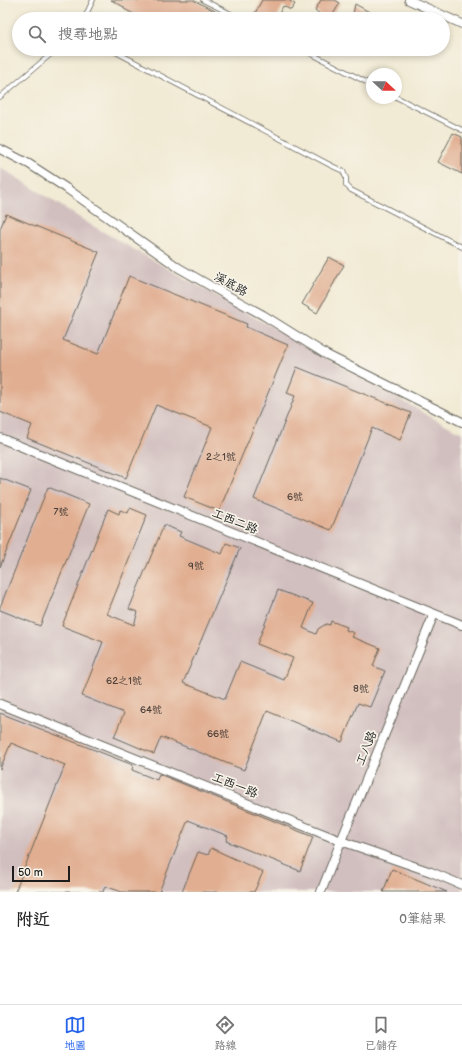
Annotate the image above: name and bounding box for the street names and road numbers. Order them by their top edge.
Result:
street label: 溪底路 [211,269,250,300]
street label: 工西二路 [210,506,260,537]
street label: 工八路 [353,729,380,768]
street label: 工西一路 [210,770,260,801]

